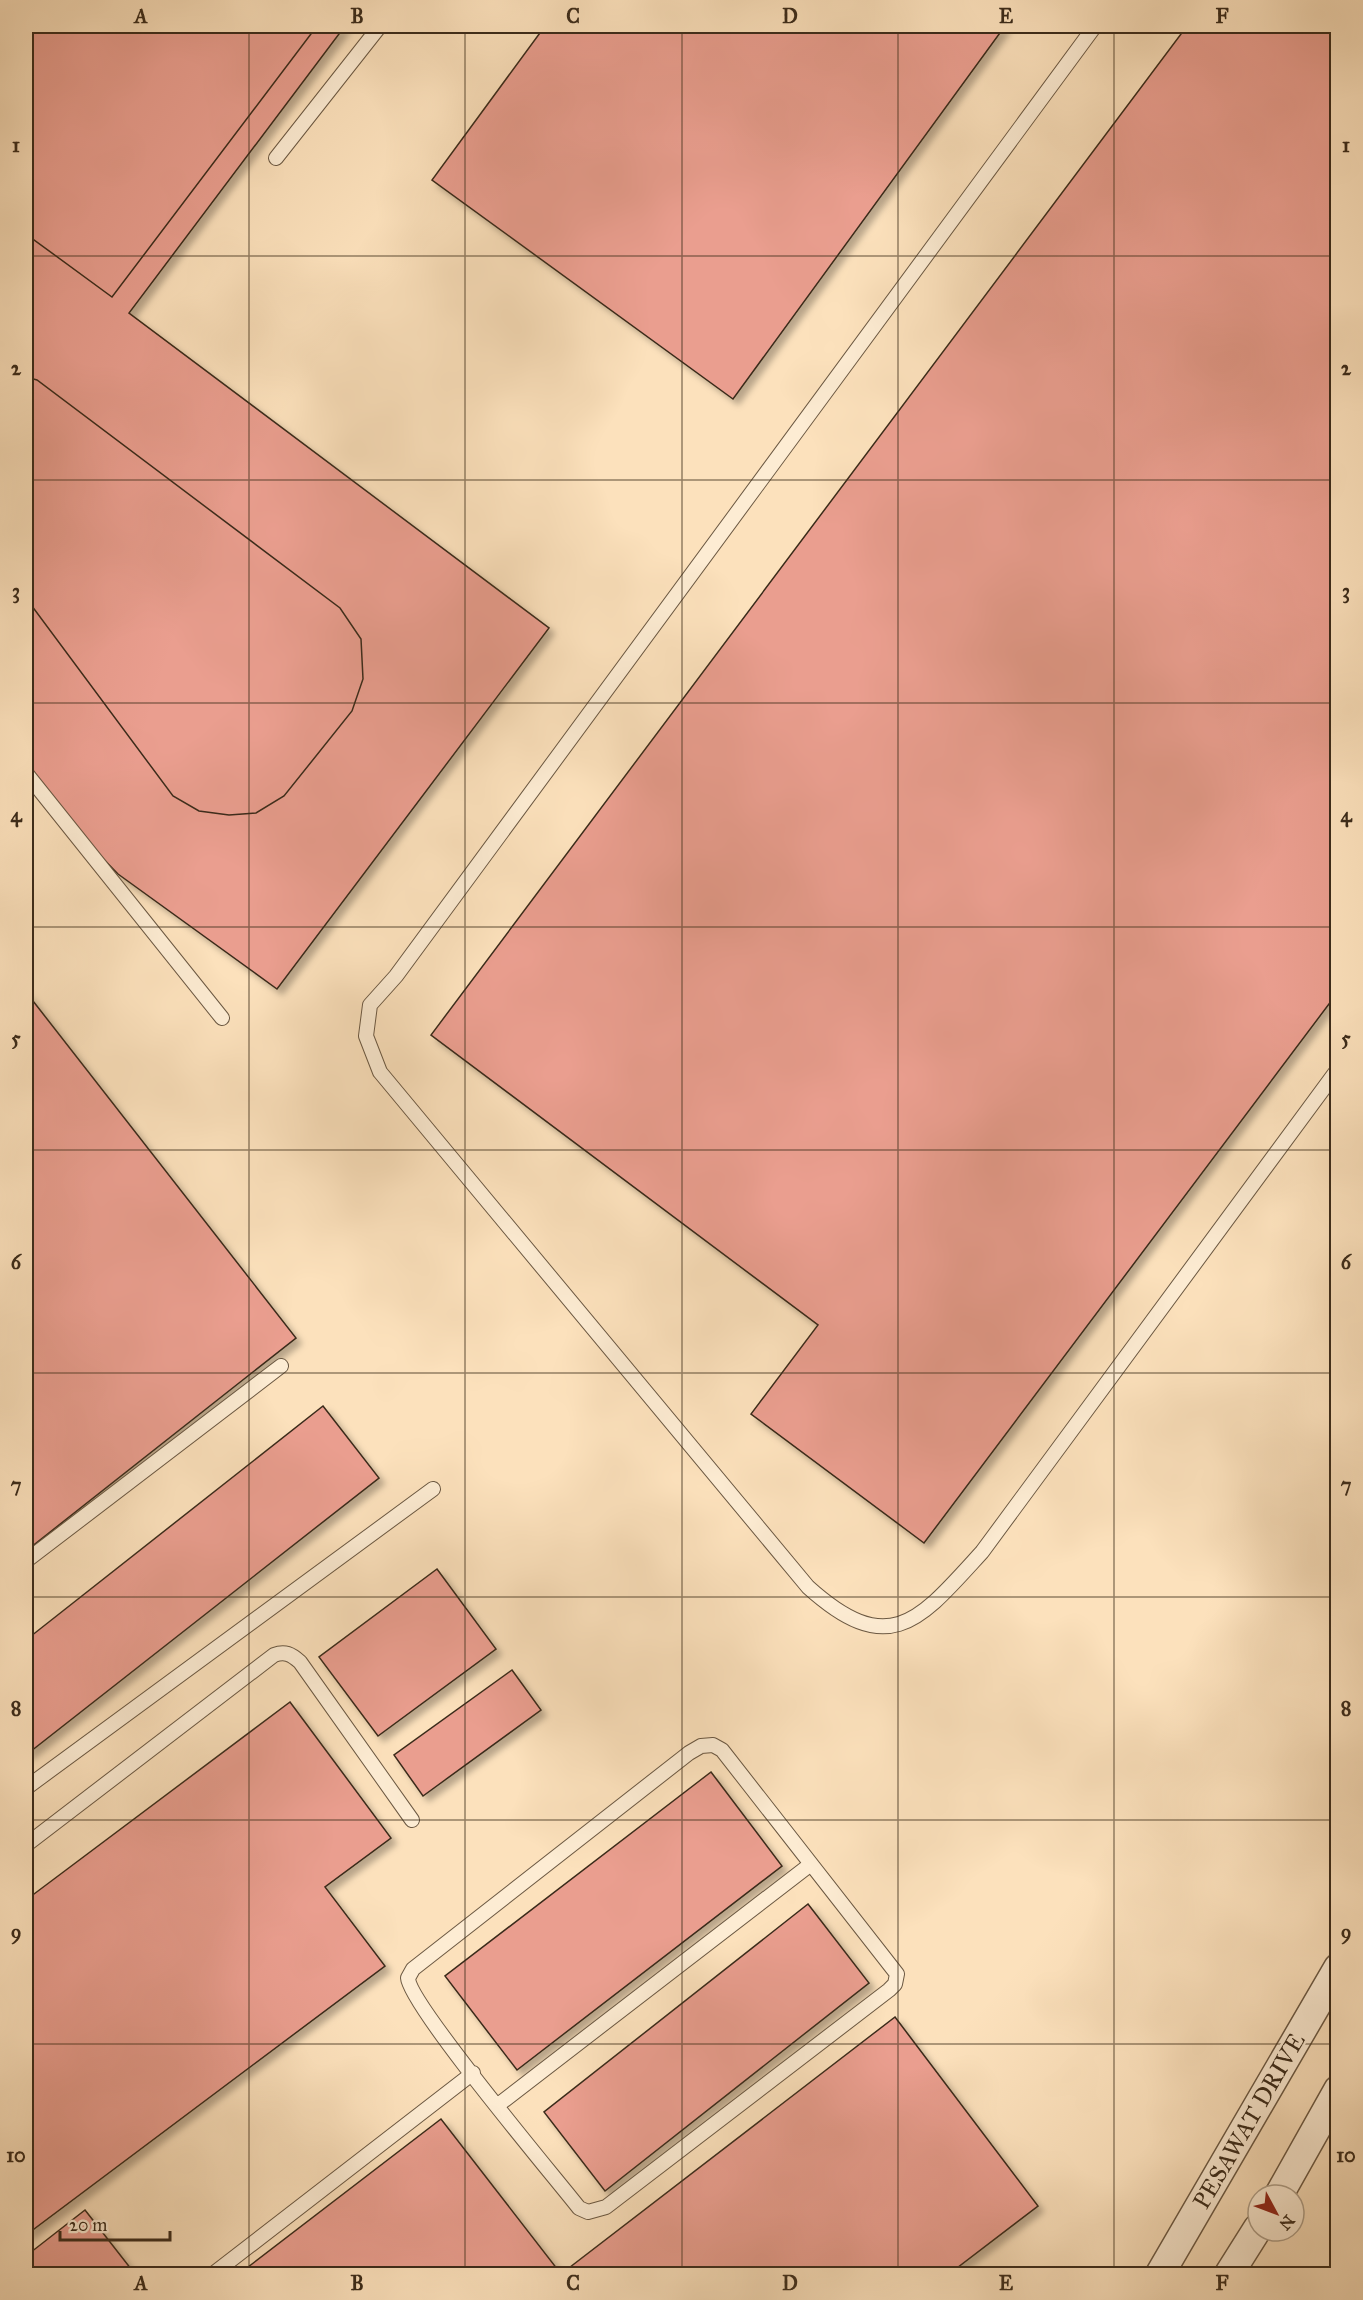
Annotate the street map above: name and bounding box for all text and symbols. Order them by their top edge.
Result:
text: A [132,4,148,28]
text: B [350,4,364,28]
text: C [566,4,580,28]
text: D [782,4,798,28]
text: E [999,4,1014,28]
text: F [1215,4,1229,28]
text: 1 [12,133,20,157]
text: 1 [1342,133,1350,157]
text: 2 [11,356,22,380]
text: 2 [1341,356,1352,380]
text: 3 [12,579,20,604]
text: 3 [1342,579,1350,604]
text: 4 [10,803,22,828]
text: 4 [1340,803,1352,828]
text: 5 [11,1026,21,1050]
text: 5 [1341,1026,1351,1050]
text: 6 [11,1250,23,1274]
text: 6 [1341,1250,1353,1274]
text: 7 [11,1473,22,1497]
text: 7 [1341,1473,1352,1497]
text: 8 [11,1696,21,1720]
text: 8 [1341,1696,1351,1720]
text: 9 [11,1920,21,1945]
text: 9 [1341,1920,1351,1945]
street label: PESAWAT DRIVE [1186,2028,1312,2214]
text: 10 [6,2143,26,2167]
text: 10 [1336,2143,1356,2167]
north arrow [1246,2183,1306,2243]
scale bar [60,2204,170,2242]
text: N [1275,2211,1299,2234]
text: 20 m [69,2214,107,2236]
text: A [132,2271,148,2295]
text: B [350,2271,364,2295]
text: C [566,2271,580,2295]
text: D [782,2271,798,2295]
text: E [999,2271,1014,2295]
text: F [1215,2271,1229,2295]

